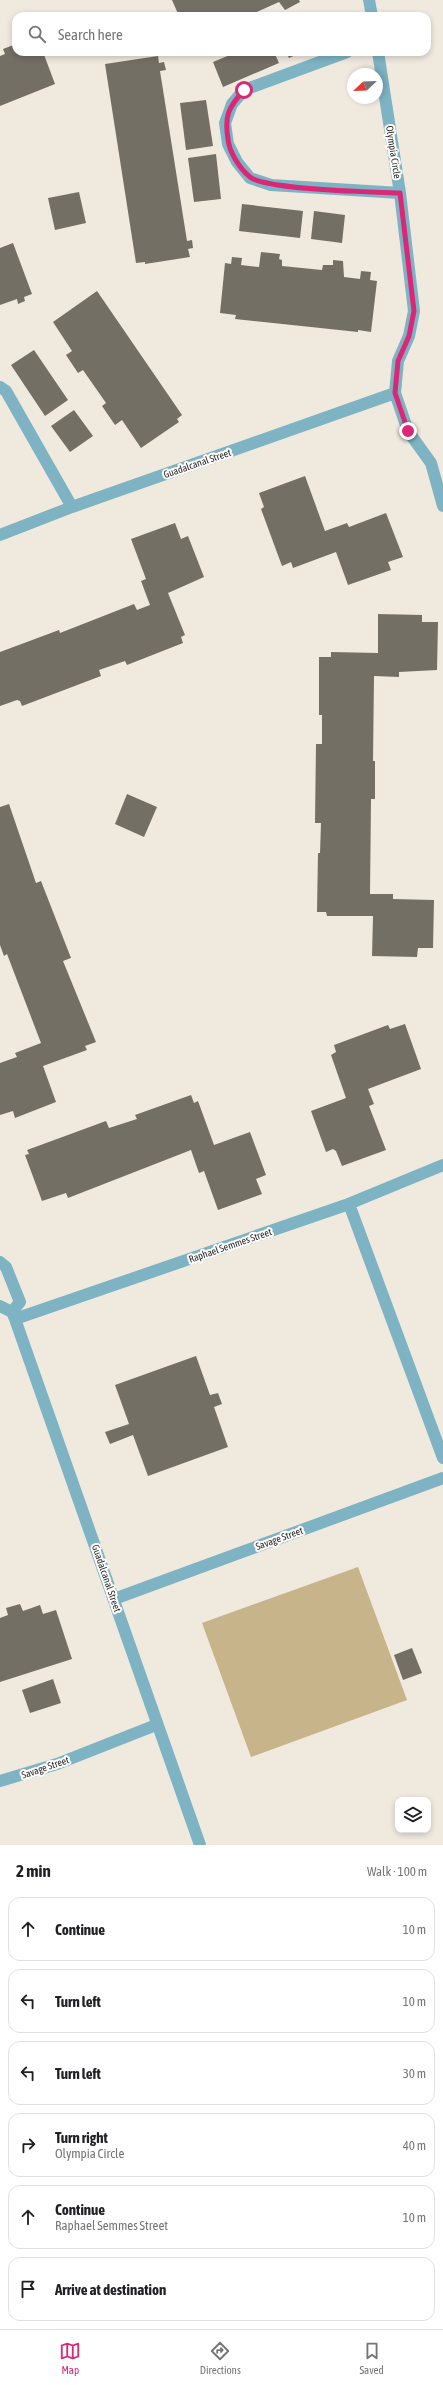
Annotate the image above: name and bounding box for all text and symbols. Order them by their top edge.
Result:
search box [12,12,431,56]
icon: search [26,23,48,45]
text: Search here [58,26,123,43]
north arrow [347,68,383,104]
route start [235,81,253,99]
street label: Olympia Circle [384,125,403,180]
route end [399,422,417,440]
street label: Guadalcanal Street [162,447,232,480]
street label: Raphael Semmes Street [187,1226,273,1265]
street label: Savage Street [254,1525,304,1552]
street label: Guadalcanal Street [90,1543,123,1613]
street label: Savage Street [20,1754,70,1781]
map controls [395,1797,431,1833]
button: layers [395,1797,431,1833]
text: 2 min [16,1861,51,1881]
text: Walk · 100 m [367,1864,427,1879]
icon: ahead [17,1918,39,1940]
text: Continue [55,1921,105,1938]
text: 10 m [403,1922,426,1937]
icon: left [17,1990,39,2012]
text: Turn left [55,1993,101,2010]
text: 10 m [403,1994,426,2009]
icon: left [17,2062,39,2084]
text: Turn left [55,2065,101,2082]
text: 30 m [403,2066,426,2081]
text: Turn right [55,2129,108,2146]
icon: right [17,2134,39,2156]
text: 40 m [403,2138,426,2153]
text: Olympia Circle [55,2146,124,2161]
text: Continue [55,2201,105,2218]
icon: ahead [17,2206,39,2228]
text: 10 m [403,2210,426,2225]
text: Raphael Semmes Street [55,2218,168,2233]
icon: arrive [17,2278,39,2300]
text: Arrive at destination [55,2281,166,2298]
tab: Map [59,2340,81,2376]
tab: Directions [200,2340,241,2376]
tab: Saved [359,2340,384,2376]

